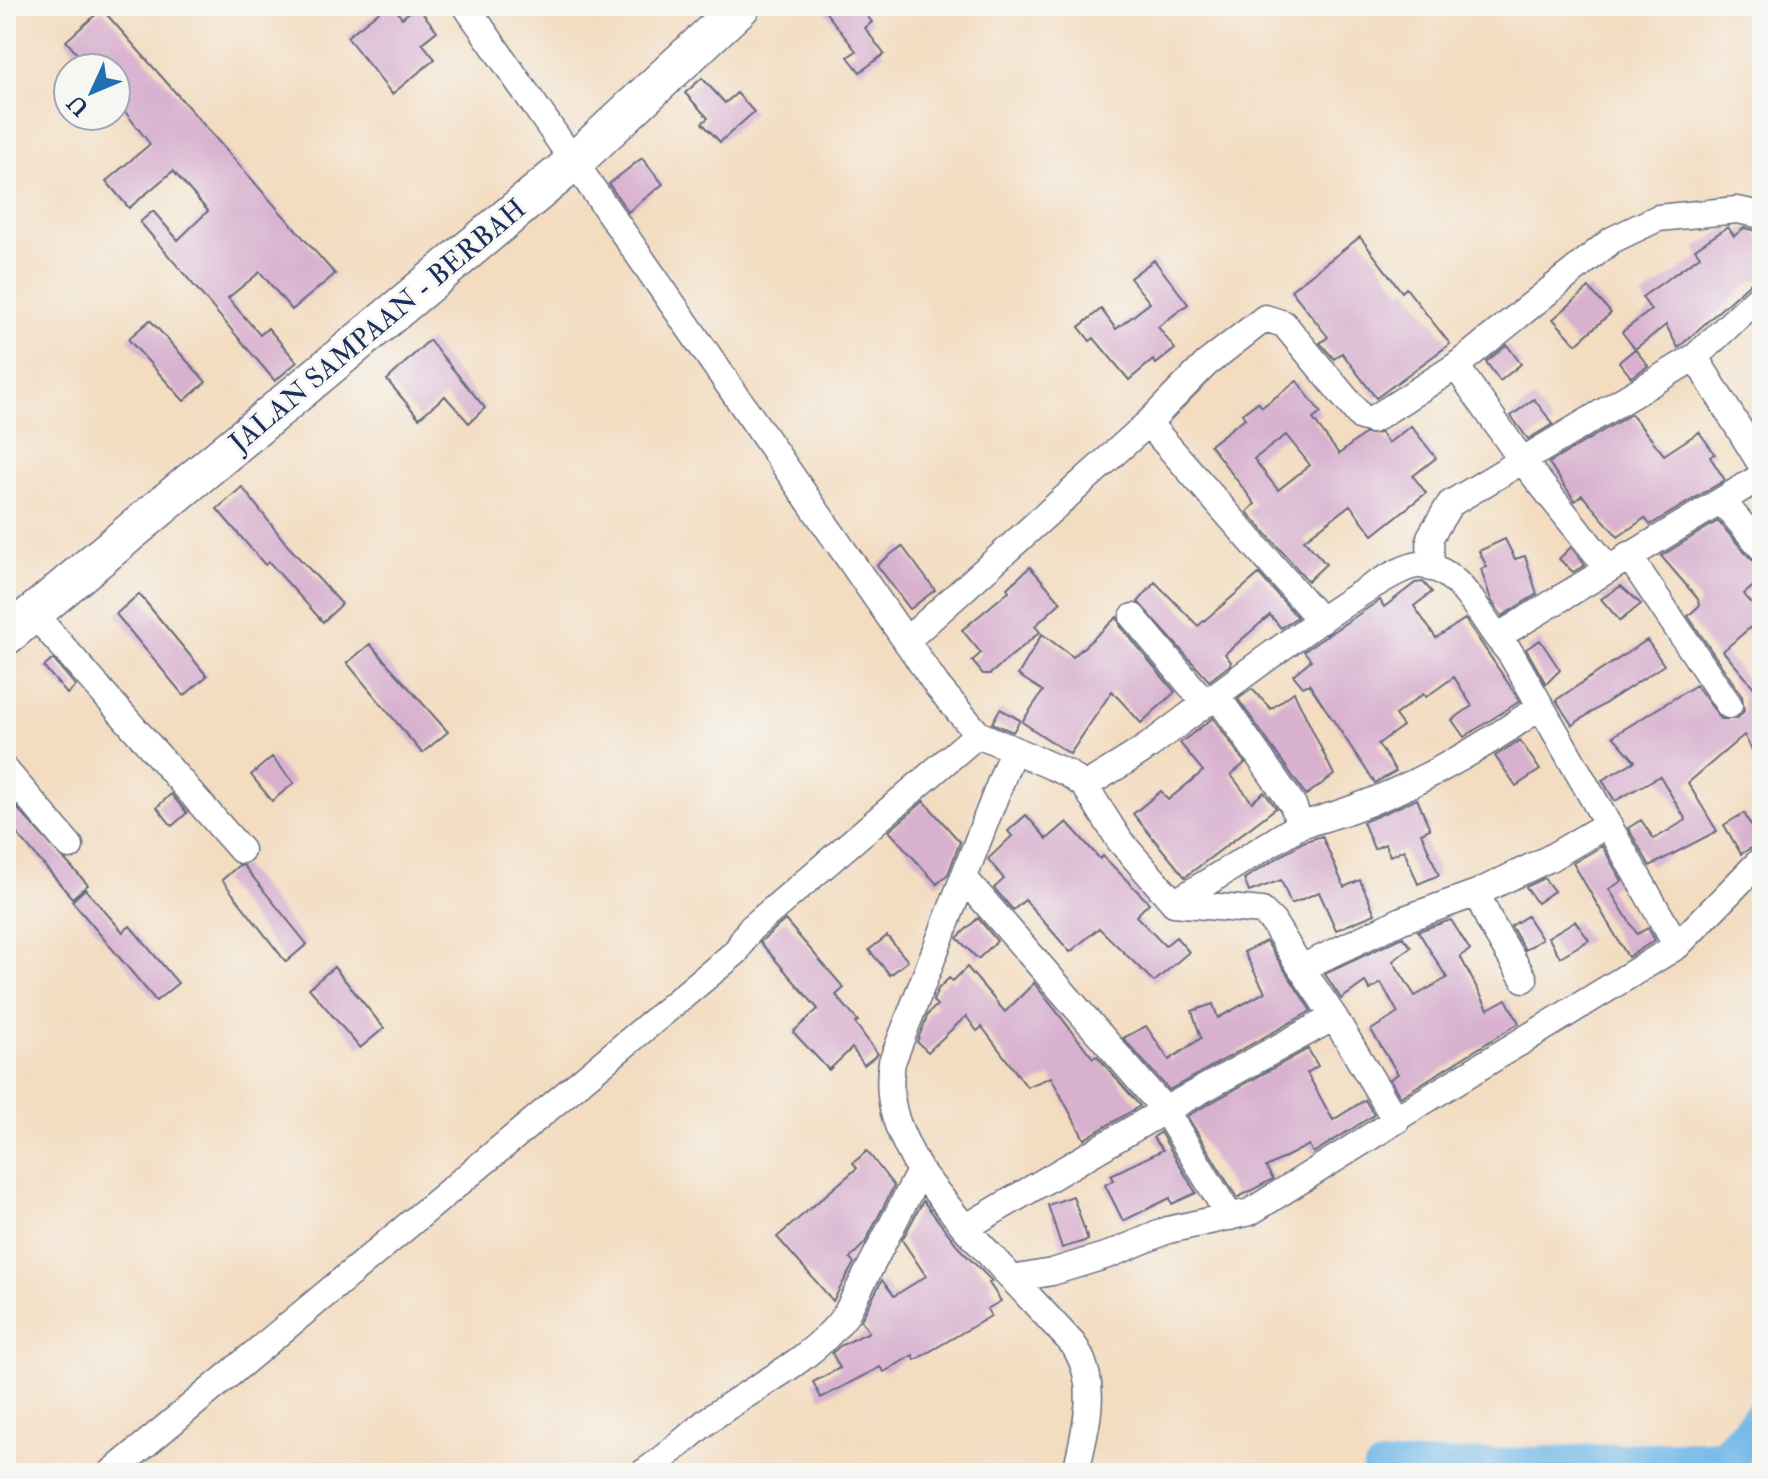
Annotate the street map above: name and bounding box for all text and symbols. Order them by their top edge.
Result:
north arrow [52,52,132,132]
text: U [61,88,95,122]
street label: JALAN SAMPAAN - BERBAH [222,192,533,461]

